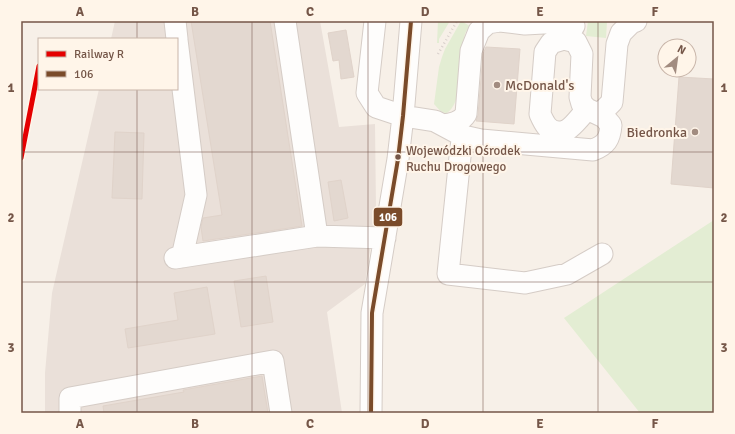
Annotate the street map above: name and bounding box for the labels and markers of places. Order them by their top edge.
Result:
place label: McDonald's [505,77,574,94]
marker: McDonald's [492,80,502,90]
place label: Biedronka [626,124,687,141]
marker: Biedronka [690,127,700,137]
place label: Wojewódzki Ośrodek Ruchu Drogowego [406,143,521,175]
marker: Wojewódzki Ośrodek Ruchu Drogowego [393,152,403,162]

